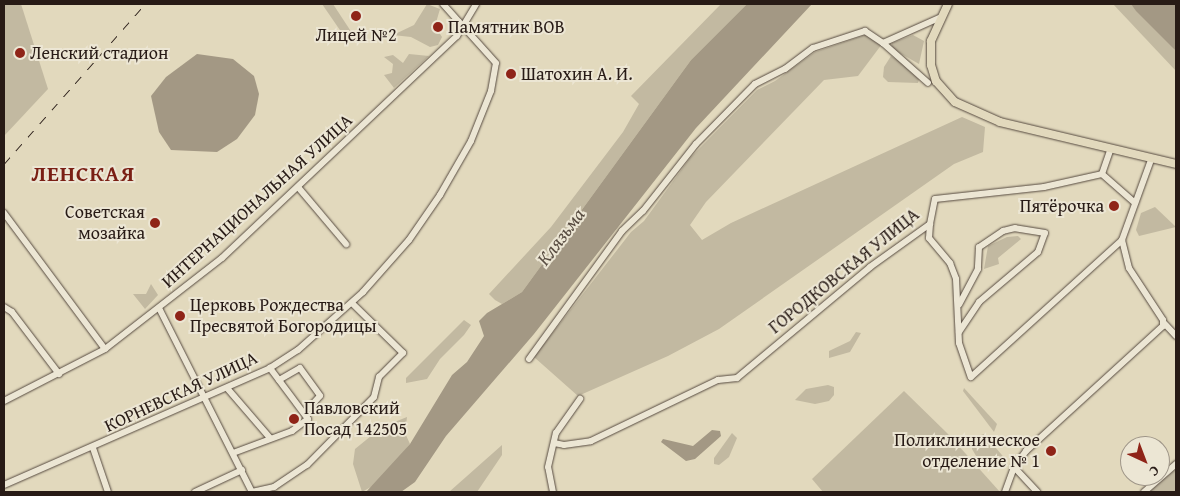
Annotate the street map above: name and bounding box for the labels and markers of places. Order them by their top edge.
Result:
marker: Лицей №2 [350,10,362,22]
place label: Памятник ВОВ [448,16,565,38]
marker: Памятник ВОВ [432,21,444,33]
place label: Лицей №2 [315,24,397,46]
place label: Ленский стадион [30,42,168,64]
marker: Ленский стадион [14,47,26,59]
place label: Шатохин А. И. [521,63,633,85]
marker: Шатохин А. И. [505,68,517,80]
place label: Пятёрочка [1020,195,1104,217]
marker: Пятёрочка [1108,200,1120,212]
place label: Советская мозайка [65,202,145,244]
marker: Советская мозайка [149,217,161,229]
place label: Церковь Рождества Пресвятой Богородицы [190,295,377,338]
marker: Церковь Рождества Пресвятой Богородицы [174,310,186,322]
place label: Павловский Посад 142505 [304,398,407,440]
marker: Павловский Посад 142505 [288,413,300,425]
place label: Поликлиническое отделение № 1 [894,430,1040,472]
marker: Поликлиническое отделение № 1 [1044,444,1058,458]

